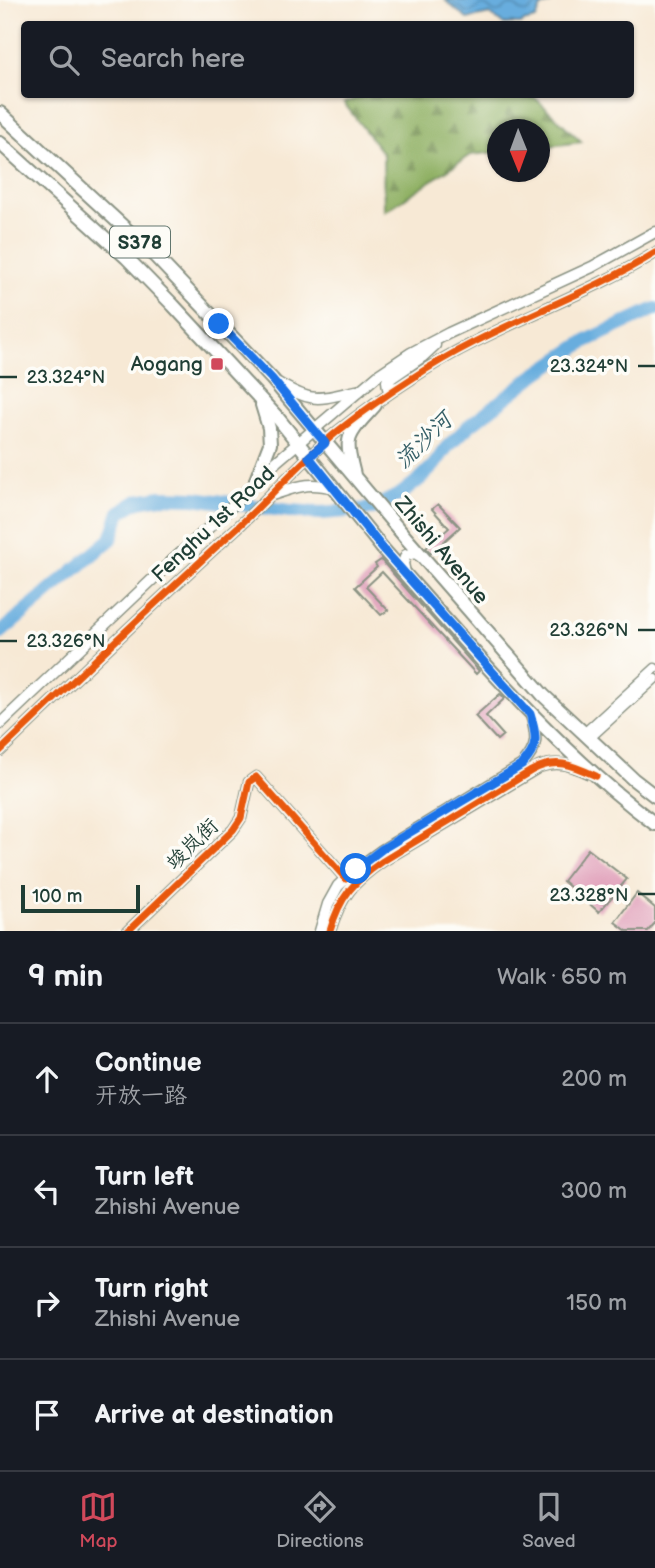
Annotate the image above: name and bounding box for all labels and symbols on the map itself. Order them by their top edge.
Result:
north arrow [487,119,550,182]
road number: S378 [110,226,170,258]
route end [203,308,234,339]
place label: Aogang [131,352,203,377]
marker: Aogang [209,356,225,372]
text: 23.324°N [550,356,628,377]
text: 23.324°N [27,367,105,388]
water label: 流沙河 [389,404,461,475]
street label: Fenghu 1st Road [147,461,280,588]
street label: Zhishi Avenue [389,491,494,609]
text: 23.326°N [549,620,629,641]
text: 23.326°N [26,631,106,652]
street label: 竣岚街 [161,813,224,875]
route start [340,853,371,884]
scale bar [21,882,140,914]
text: 23.328°N [550,885,628,906]

